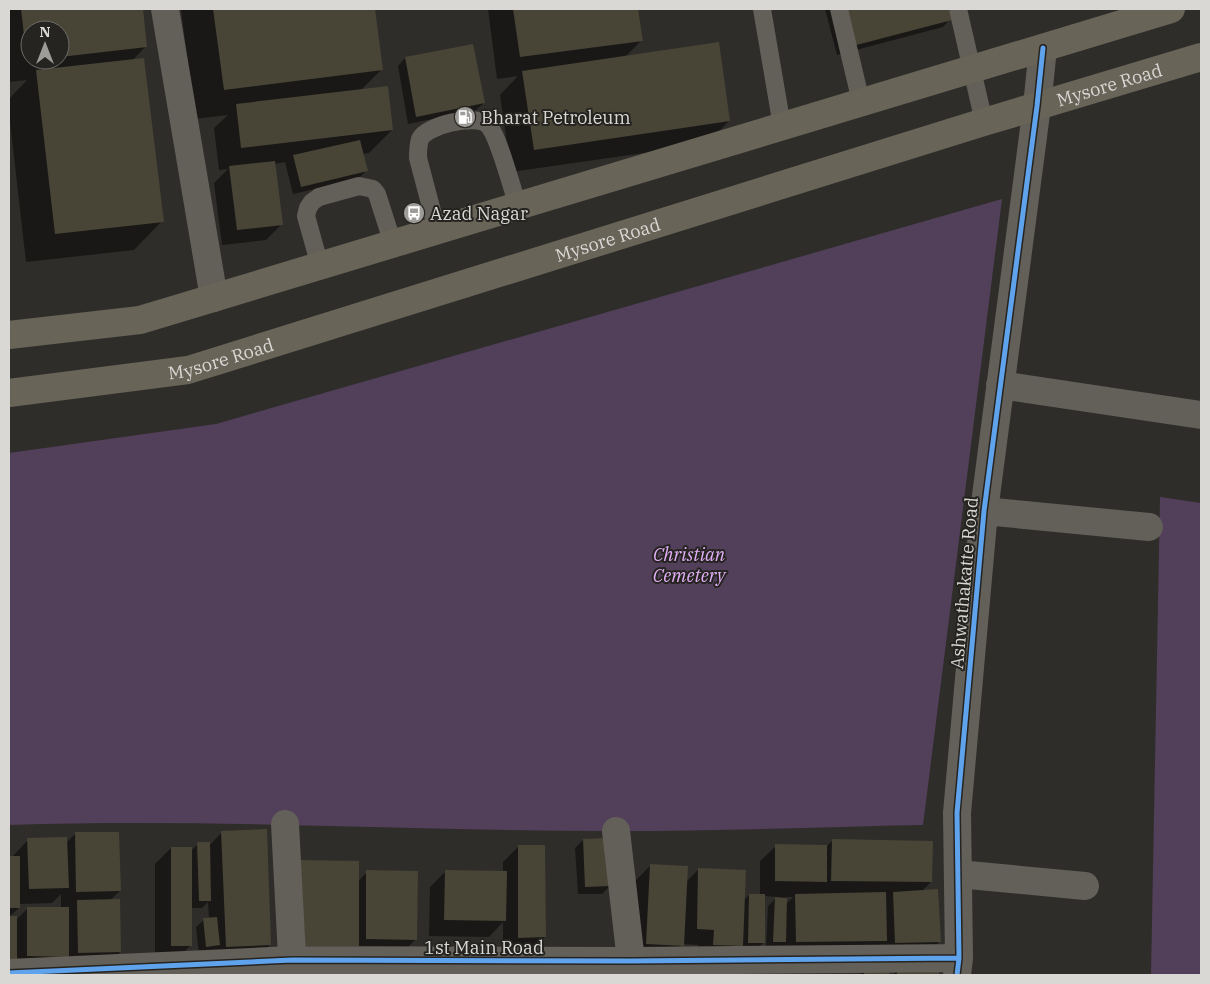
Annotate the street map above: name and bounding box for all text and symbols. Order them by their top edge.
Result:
north arrow [20,20,70,70]
text: N [39,23,51,41]
street label: Mysore Road [1054,58,1165,111]
fuel station icon: Bharat Petroleum [453,105,477,129]
place label: Bharat Petroleum [481,106,631,129]
bus stop icon: Azad Nagar [402,201,426,225]
place label: Azad Nagar [430,202,528,225]
street label: Mysore Road [552,212,663,266]
street label: Mysore Road [167,333,276,384]
street label: Ashwathakatte Road [945,496,983,670]
park label: Christian Cemetery [653,543,727,587]
street label: 1st Main Road [424,936,544,959]

